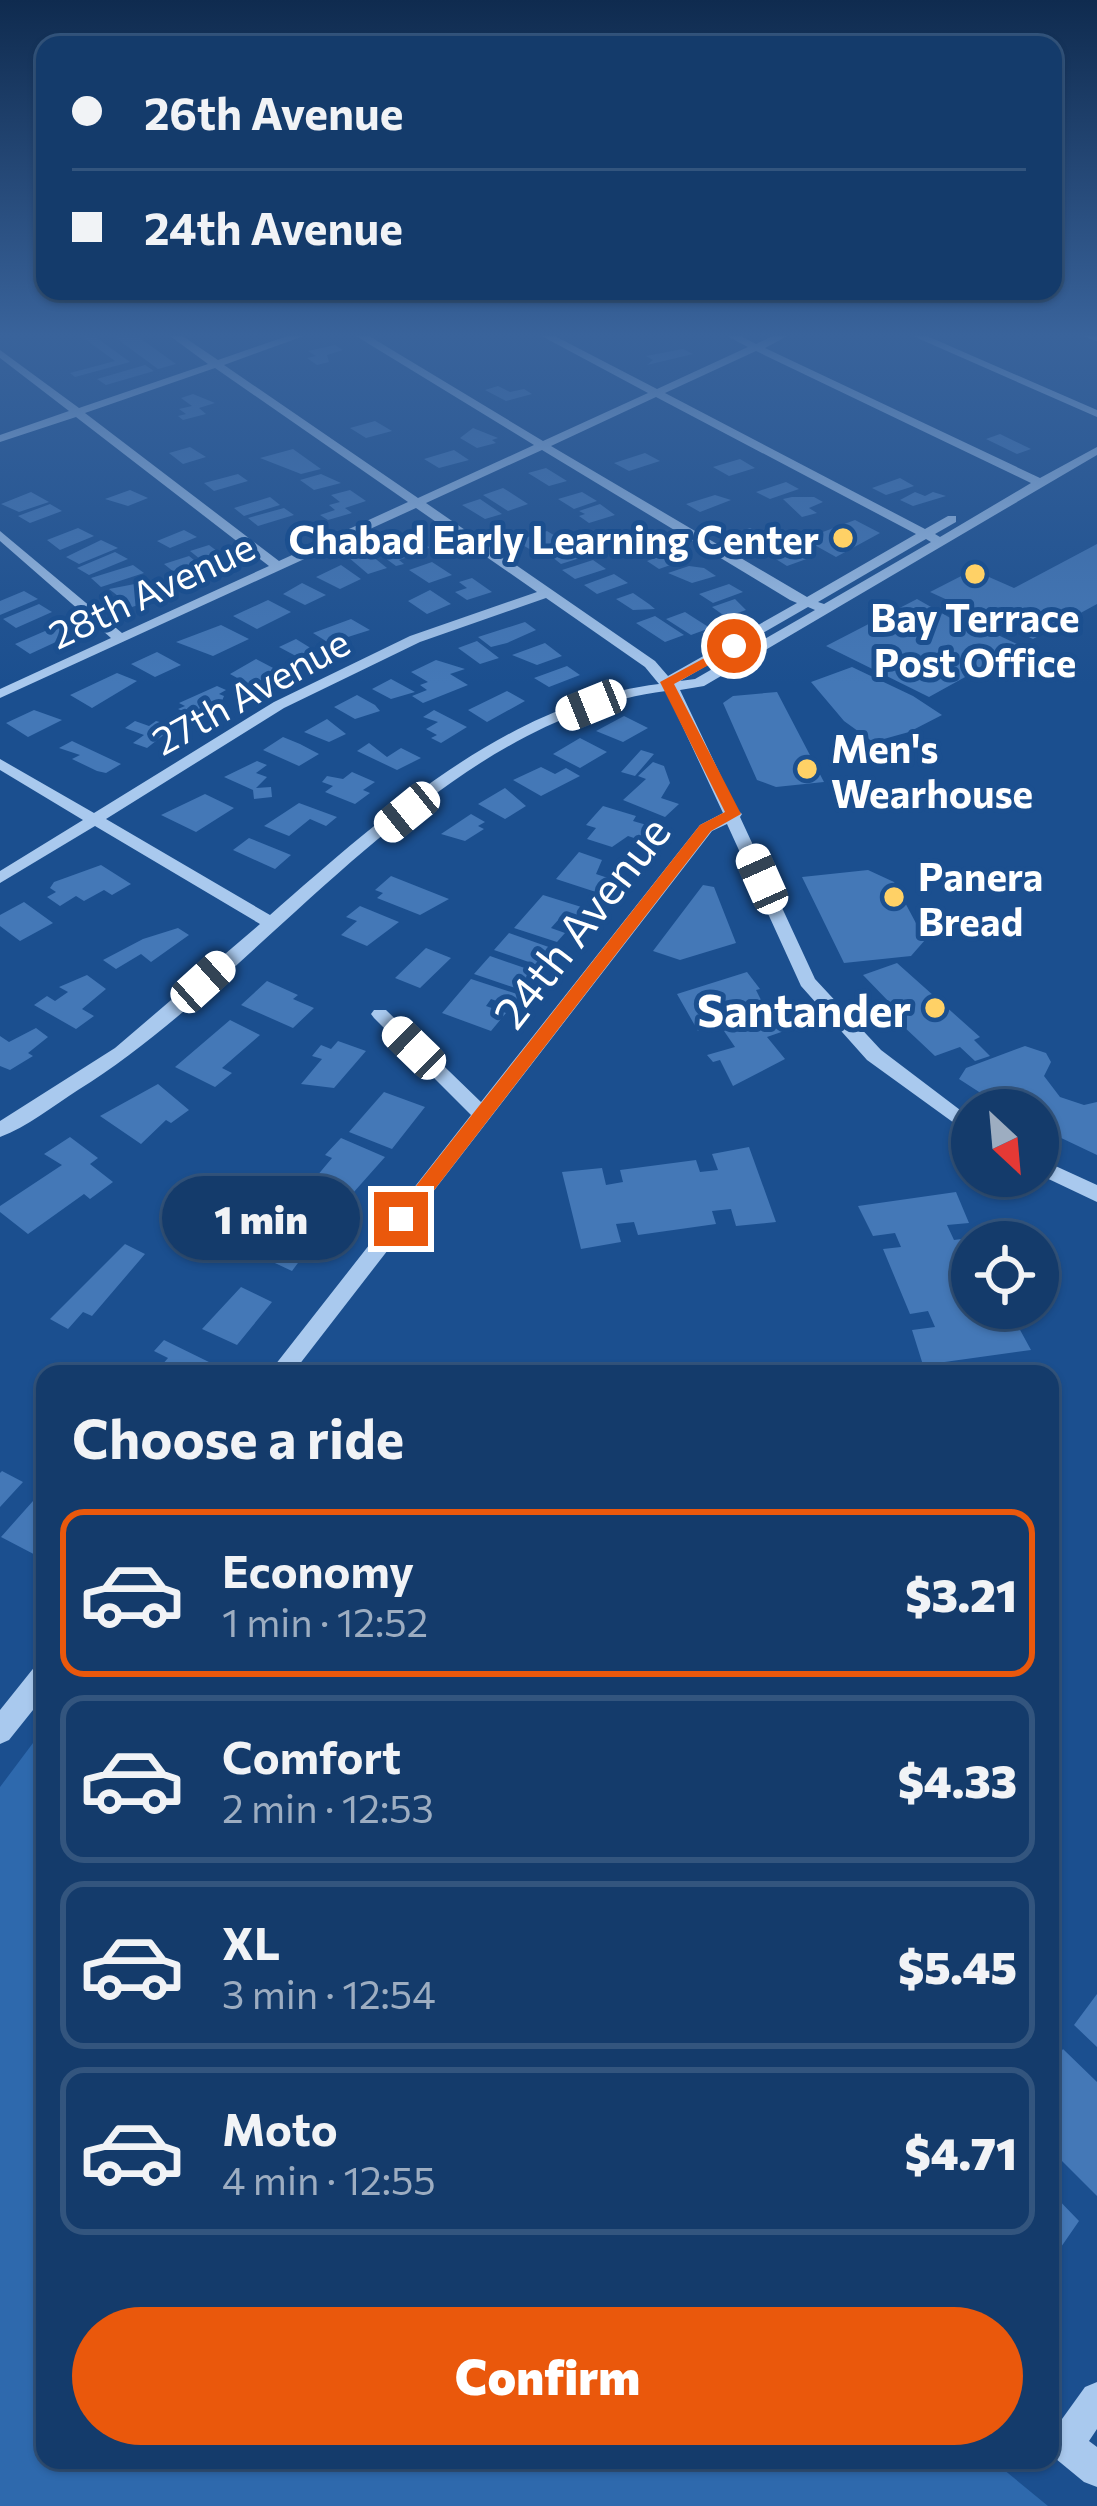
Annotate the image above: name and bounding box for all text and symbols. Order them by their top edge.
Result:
text: 26th Avenue [144,84,403,139]
text: 24th Avenue [144,199,403,254]
place label: Chabad Early Learning Center [289,514,819,562]
street label: 28th Avenue [41,521,261,657]
marker: Chabad Early Learning Center [830,525,856,551]
marker: Bay Terrace Post Office [962,561,988,587]
place label: Bay Terrace Post Office [870,592,1080,685]
street label: 27th Avenue [143,616,357,764]
route start [707,619,761,673]
car [551,675,631,735]
place label: Men's Wearhouse [831,723,1033,816]
marker: Men's Wearhouse [794,756,820,782]
car [368,775,446,849]
street label: 24th Avenue [480,804,680,1038]
car [731,839,793,919]
place label: Panera Bread [918,851,1043,944]
marker: Panera Bread [881,884,907,910]
car [164,945,242,1019]
place label: Santander [697,981,911,1036]
marker: Santander [922,995,948,1021]
car [376,1010,452,1086]
north arrow [951,1089,1059,1197]
map controls [951,1089,1059,1329]
callout: 1 min [161,1177,359,1261]
route end [374,1192,428,1246]
text: 1 min [214,1194,308,1242]
button: locate [951,1221,1059,1329]
text: Choose a ride [72,1404,404,1470]
icon: car [78,1539,186,1647]
text: Economy [222,1542,414,1597]
text: $3.21 [905,1566,1017,1621]
text: 1 min · 12:52 [222,1597,428,1645]
icon: car [78,1725,186,1833]
text: Comfort [222,1728,401,1783]
text: $4.33 [898,1752,1017,1807]
text: 2 min · 12:53 [222,1783,434,1831]
icon: car [78,1911,186,2019]
text: XL [222,1914,280,1969]
text: $5.45 [898,1938,1017,1993]
text: 3 min · 12:54 [222,1969,436,2017]
icon: car [78,2097,186,2205]
text: Moto [222,2100,338,2155]
text: $4.71 [905,2124,1017,2179]
text: 4 min · 12:55 [222,2155,436,2203]
button: Confirm [72,2307,1023,2445]

